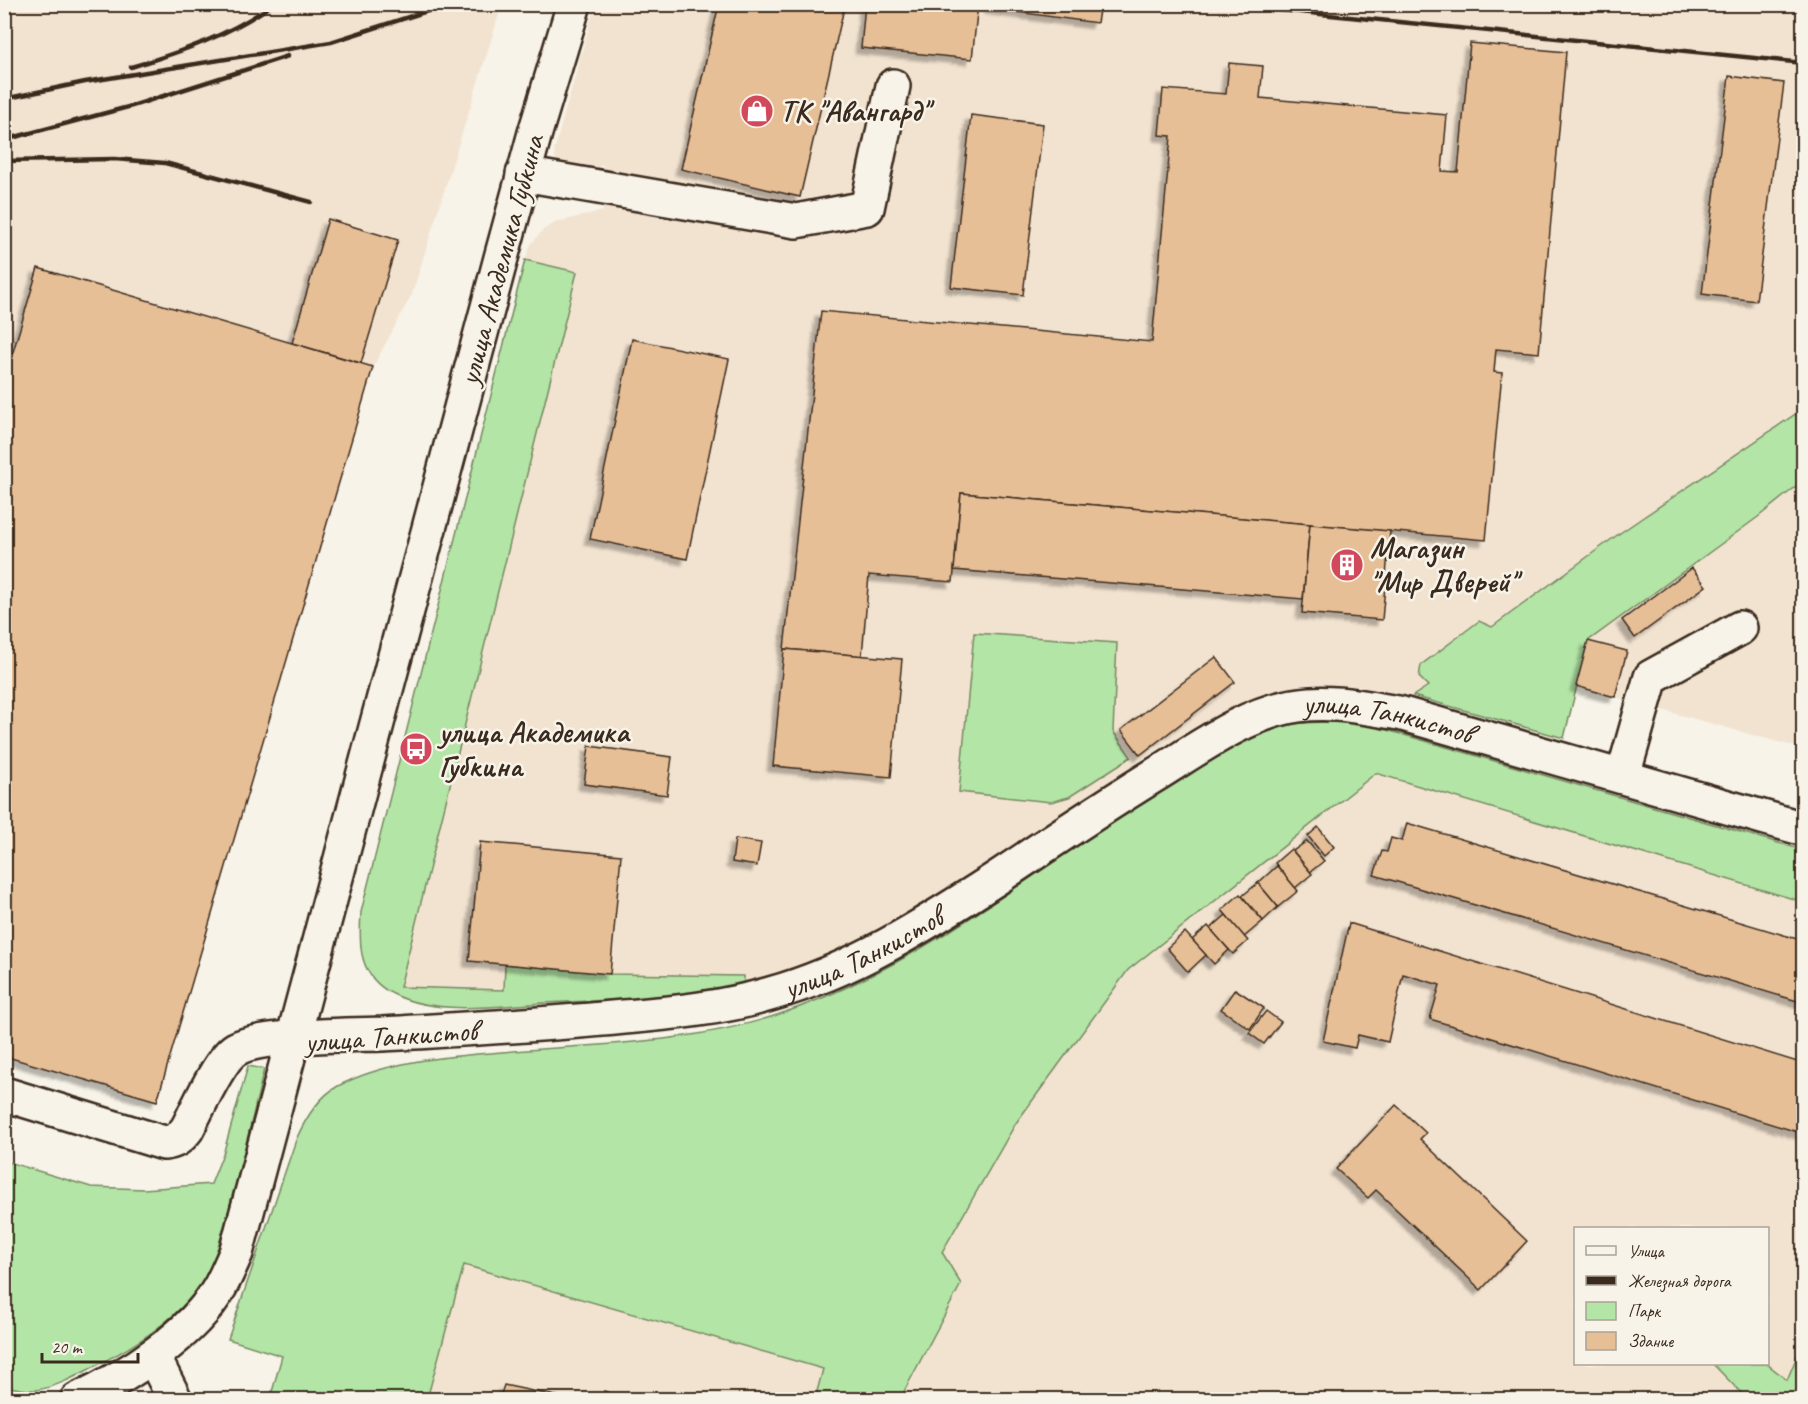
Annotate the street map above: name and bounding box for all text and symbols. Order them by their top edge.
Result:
place label: ТК "Авангард" [780,92,935,130]
shop icon: ТК "Авангард" [739,93,775,129]
street label: улица Академика Губкина [449,129,553,391]
place label: Магазин "Мир Дверей" [1370,529,1523,601]
building icon: Магазин "Мир Дверей" [1329,547,1365,583]
street label: улица Танкистов [1299,684,1484,754]
place label: улица Академика Губкина [436,713,631,785]
bus stop icon: улица Академика Губкина [398,731,434,767]
street label: улица Танкистов [777,894,956,1008]
street label: улица Танкистов [301,1011,485,1061]
legend [1574,1227,1769,1365]
text: Улица [1628,1240,1665,1262]
text: Железная дорога [1628,1270,1732,1293]
text: Парк [1628,1300,1662,1322]
scale bar [42,1326,138,1364]
text: Здание [1628,1330,1674,1352]
text: 20 m [51,1336,84,1358]

